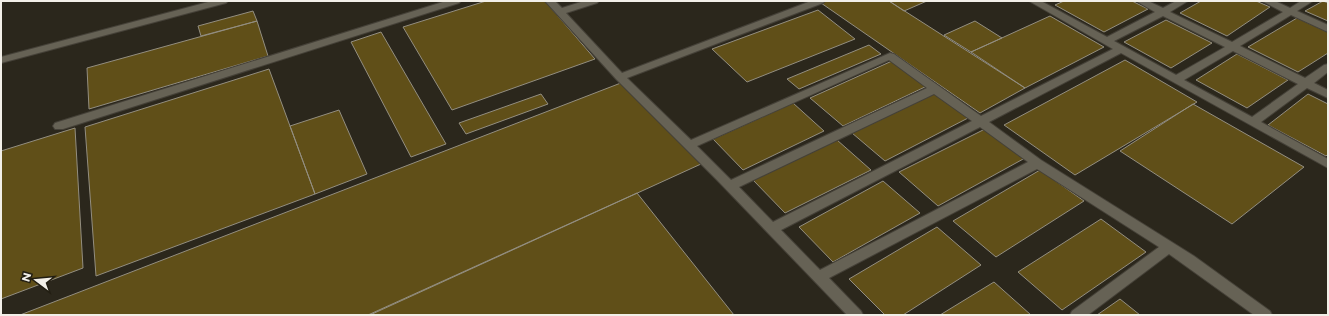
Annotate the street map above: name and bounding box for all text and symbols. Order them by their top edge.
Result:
north arrow [16,260,56,300]
text: N [18,271,34,283]

